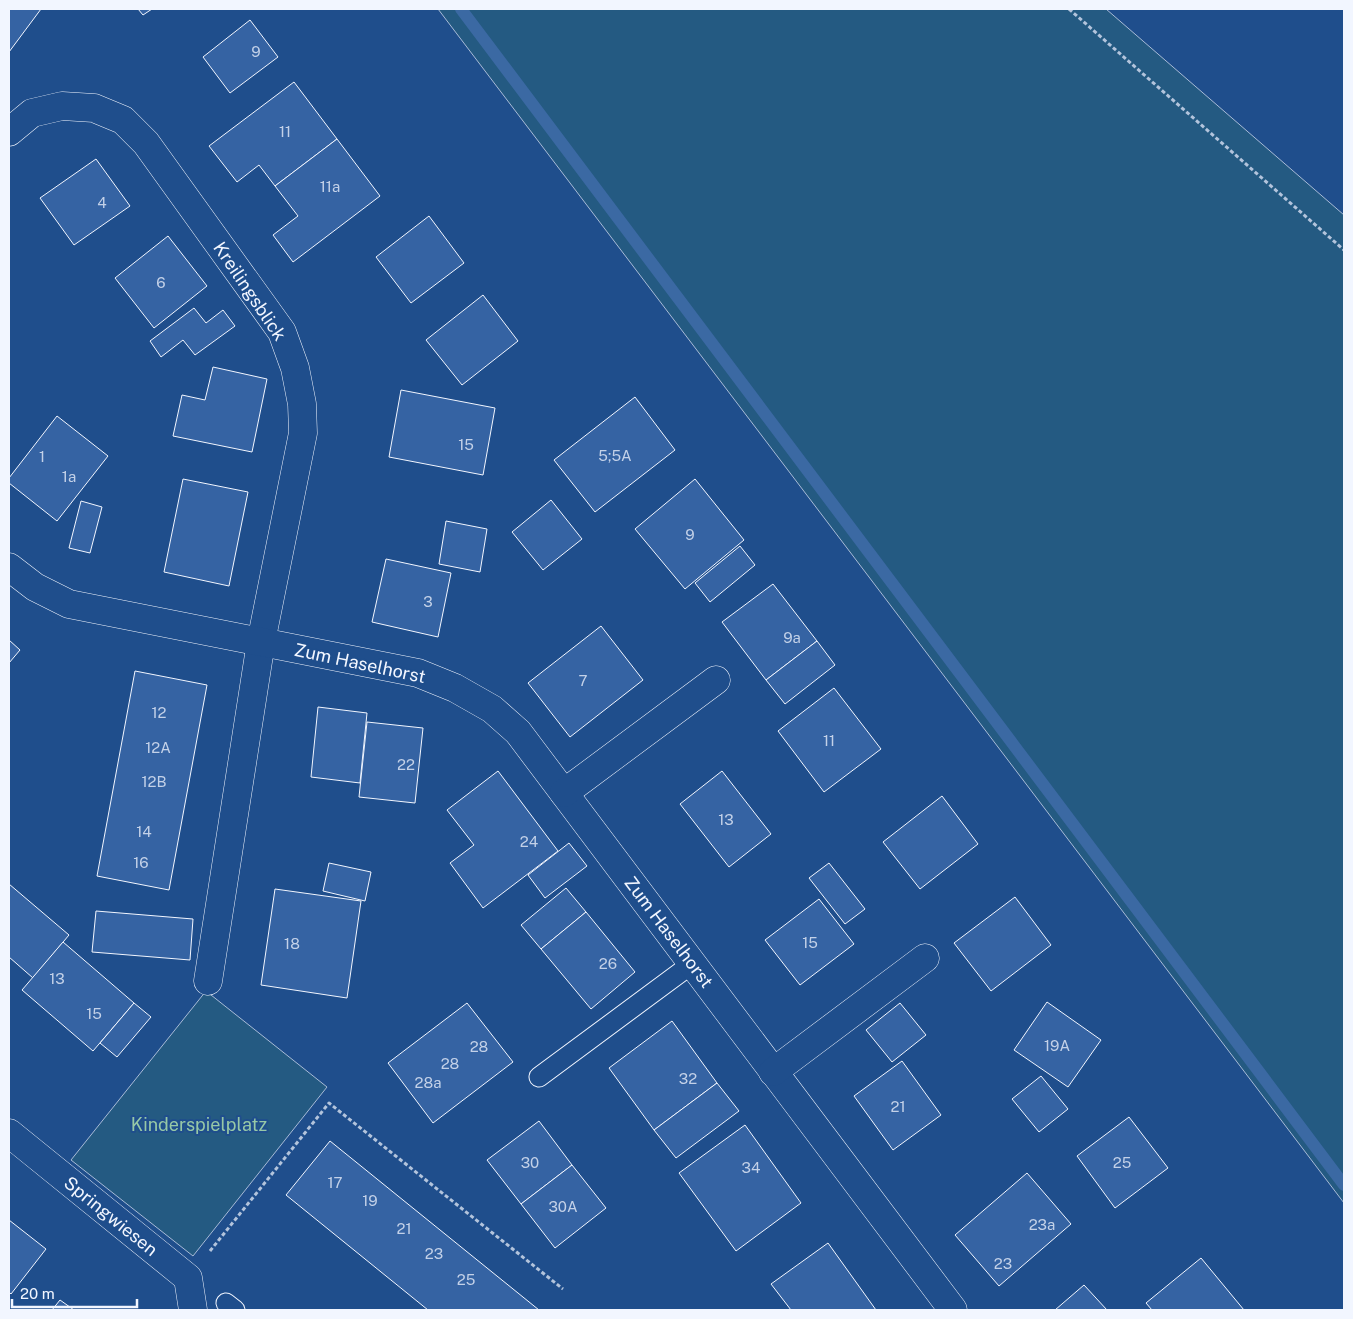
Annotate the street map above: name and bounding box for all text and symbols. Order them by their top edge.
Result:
house number: 9 [251,43,261,60]
house number: 11 [279,123,291,140]
house number: 11a [320,178,340,195]
house number: 4 [97,194,107,211]
street label: Kreilingsblick [209,238,291,344]
house number: 6 [156,274,166,291]
house number: 15 [458,436,474,453]
house number: 5;5A [598,447,632,464]
house number: 1 [39,448,45,465]
house number: 1a [62,468,76,485]
house number: 9 [685,526,695,543]
house number: 3 [423,593,433,610]
house number: 9a [783,629,801,646]
street label: Zum Haselhorst [292,639,428,687]
house number: 7 [578,672,588,689]
house number: 12 [151,704,167,721]
house number: 11 [823,732,835,749]
house number: 12A [145,739,171,756]
house number: 22 [397,756,415,773]
house number: 12B [141,773,167,790]
house number: 13 [718,811,734,828]
house number: 14 [136,823,152,840]
house number: 24 [520,833,538,850]
house number: 16 [133,854,149,871]
street label: Zum Haselhorst [620,872,718,992]
house number: 15 [802,934,818,951]
house number: 18 [284,935,300,952]
house number: 26 [599,955,617,972]
house number: 13 [49,970,65,987]
house number: 15 [86,1005,102,1022]
house number: 19A [1044,1037,1070,1054]
house number: 28 [470,1038,488,1055]
house number: 28 [441,1055,459,1072]
house number: 32 [679,1070,697,1087]
house number: 28a [415,1074,441,1091]
house number: 21 [890,1098,906,1115]
park label: Kinderspielplatz [131,1114,267,1135]
house number: 30 [521,1154,539,1171]
house number: 25 [1113,1154,1131,1171]
house number: 34 [742,1159,760,1176]
street label: Springwiesen [60,1172,162,1260]
house number: 17 [327,1174,343,1191]
house number: 19 [362,1192,378,1209]
house number: 30A [548,1198,578,1215]
house number: 23a [1029,1216,1055,1233]
house number: 21 [396,1220,412,1237]
house number: 23 [425,1245,443,1262]
house number: 23 [994,1255,1012,1272]
house number: 25 [457,1271,475,1288]
scale bar [12,1276,138,1308]
text: 20 m [20,1285,55,1302]

